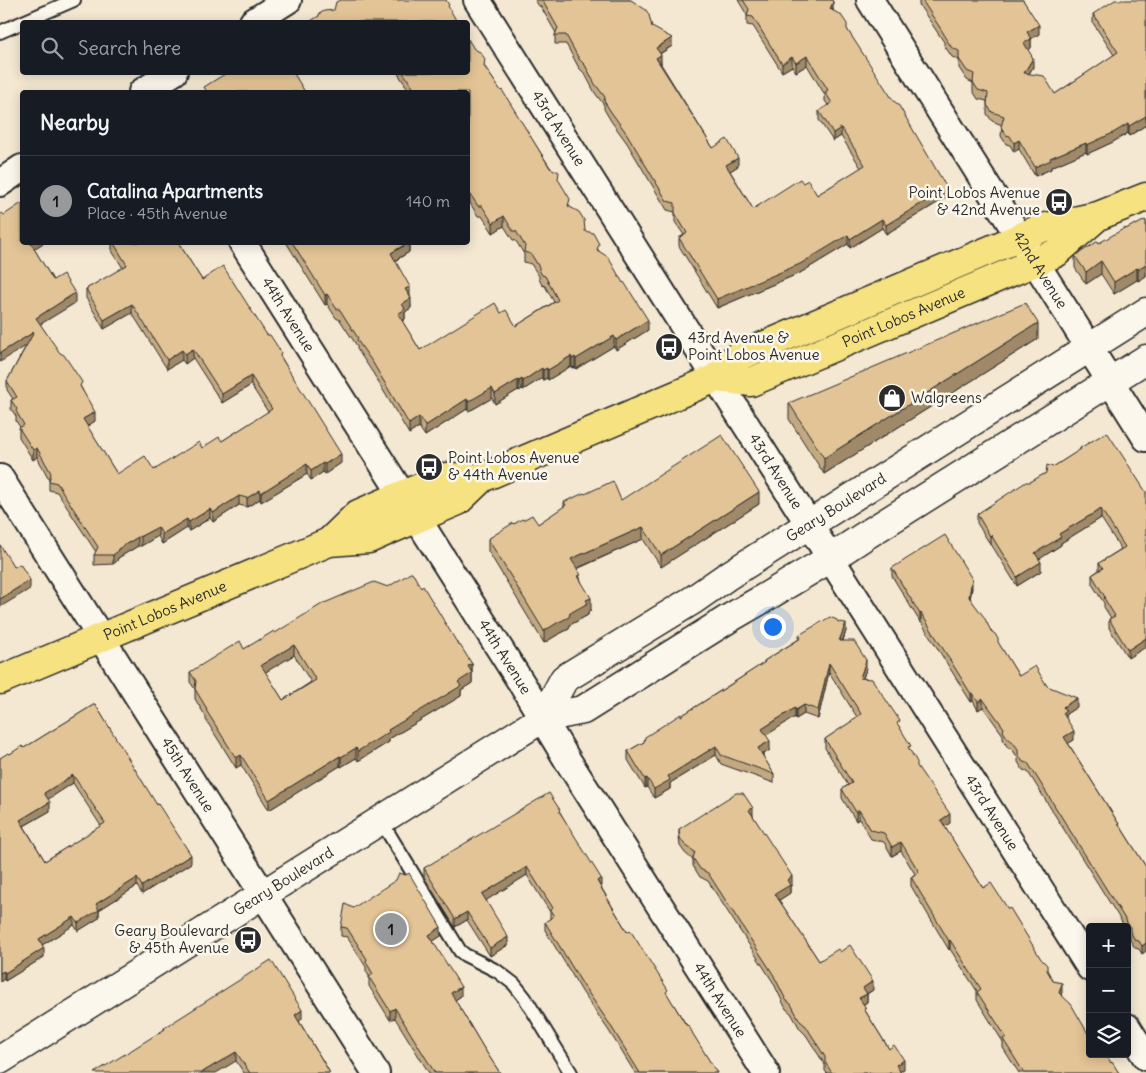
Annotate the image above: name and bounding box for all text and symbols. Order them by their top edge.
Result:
search box [20,20,470,75]
icon: search [38,34,66,62]
text: Search here [78,36,181,60]
street label: 43rd Avenue [528,87,590,170]
text: Nearby [40,109,110,136]
text: Catalina Apartments [87,179,263,203]
place label: Point Lobos Avenue & 42nd Avenue [909,183,1040,219]
bus stop icon: Point Lobos Avenue & 42nd Avenue [1044,187,1074,217]
text: 1 [53,191,59,211]
text: 140 m [406,191,450,211]
text: Place · 45th Avenue [87,203,227,223]
street label: 42nd Avenue [1009,227,1072,312]
street label: 44th Avenue [258,273,319,355]
street label: Point Lobos Avenue [839,283,968,351]
place label: 43rd Avenue & Point Lobos Avenue [688,328,819,364]
bus stop icon: 43rd Avenue & Point Lobos Avenue [654,332,684,362]
shop icon: Walgreens [877,383,907,413]
place label: Walgreens [911,388,982,407]
street label: 43rd Avenue [745,430,807,513]
place label: Point Lobos Avenue & 44th Avenue [448,448,579,484]
bus stop icon: Point Lobos Avenue & 44th Avenue [414,452,444,482]
street label: Geary Boulevard [782,468,890,546]
street label: Point Lobos Avenue [101,576,229,645]
your location [760,614,786,640]
street label: 44th Avenue [474,616,536,697]
street label: 45th Avenue [157,733,219,815]
street label: 43rd Avenue [961,771,1023,854]
street label: Geary Boulevard [230,842,337,920]
pin: 1 [375,910,407,948]
place label: Geary Boulevard & 45th Avenue [114,921,229,957]
map controls [1086,923,1131,1058]
button: + [1086,923,1131,968]
bus stop icon: Geary Boulevard & 45th Avenue [233,925,263,955]
street label: 44th Avenue [689,959,751,1041]
button: − [1086,968,1131,1013]
button: layers [1086,1013,1131,1058]

